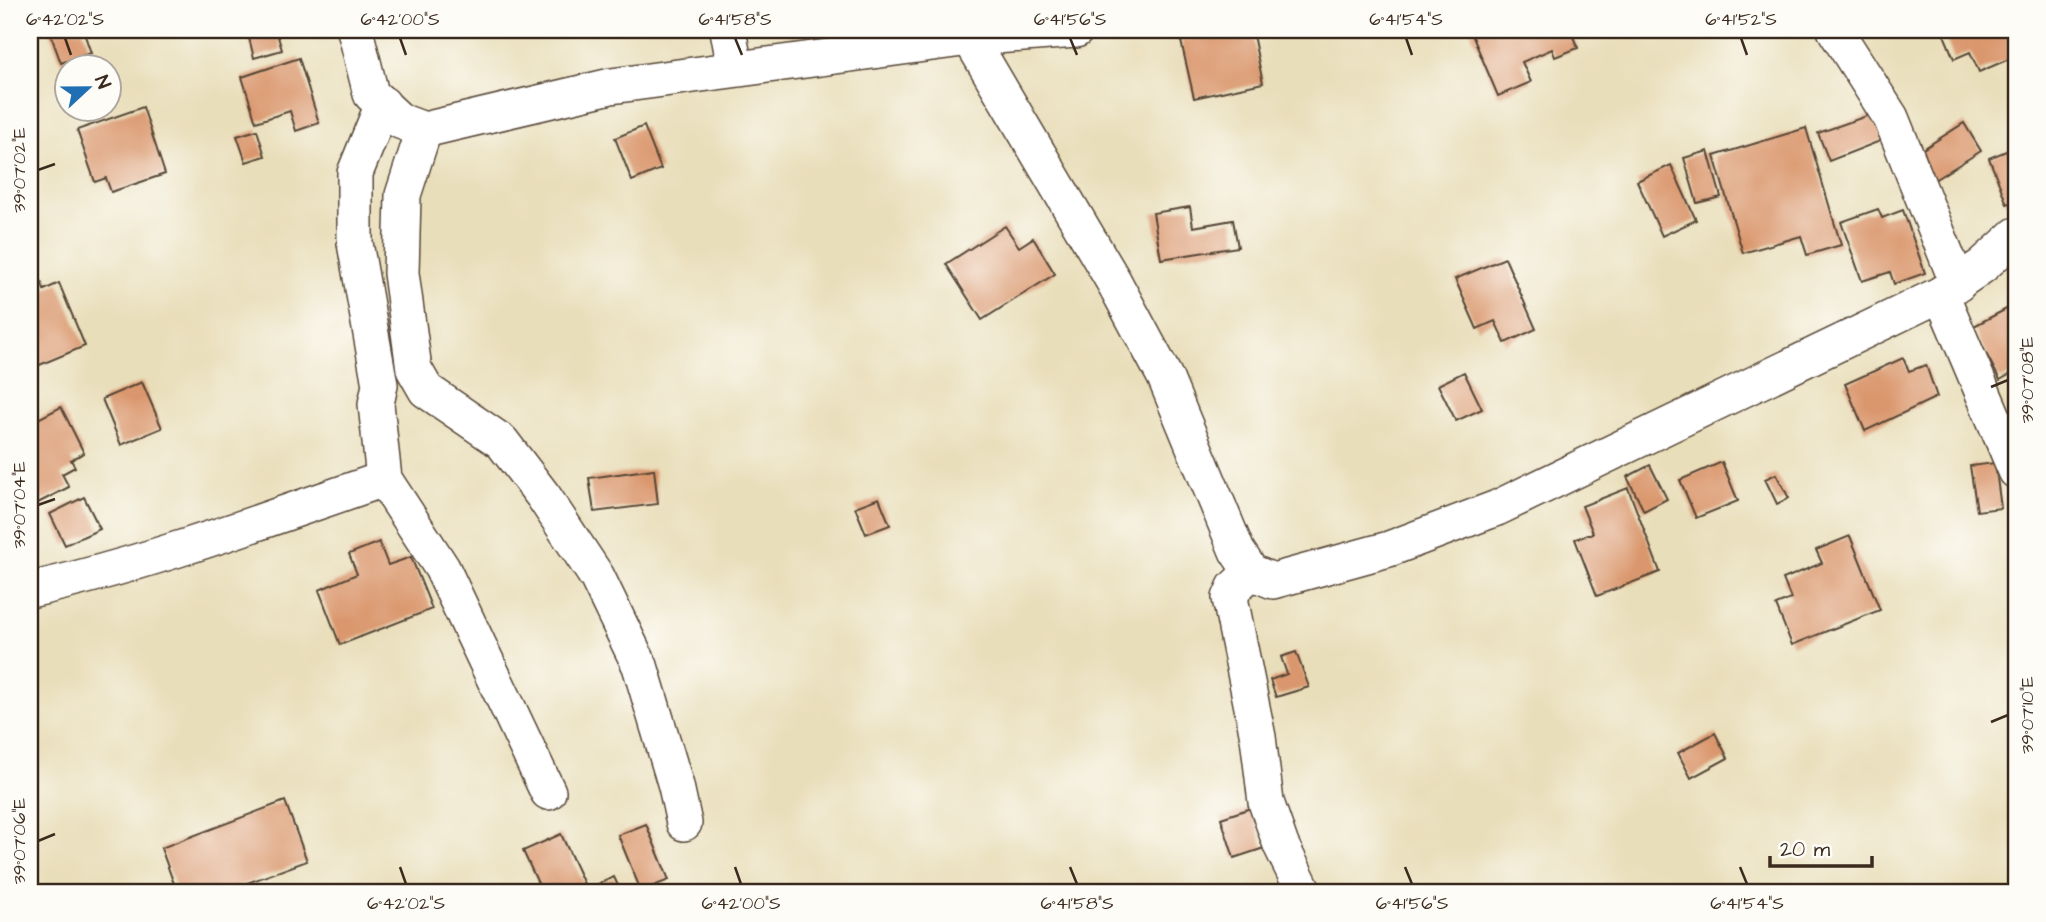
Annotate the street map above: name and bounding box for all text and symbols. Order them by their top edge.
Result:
text: 6°42'02"S [26,7,104,32]
text: 6°42'00"S [360,7,440,32]
text: 6°41'58"S [699,7,771,32]
text: 6°41'56"S [1034,7,1106,32]
text: 6°41'54"S [1369,7,1443,32]
text: 6°41'52"S [1705,7,1777,32]
north arrow [52,52,122,122]
text: N [88,72,117,93]
text: 39°07'02"E [7,127,32,213]
text: 39°07'08"E [2015,336,2040,423]
text: 39°07'04"E [7,461,32,549]
text: 39°07'10"E [2015,676,2040,754]
text: 39°07'06"E [7,798,32,884]
scale bar [1770,824,1871,868]
text: 20 m [1780,835,1831,864]
text: 6°42'02"S [367,891,445,916]
text: 6°42'00"S [701,891,781,916]
text: 6°41'58"S [1041,891,1113,916]
text: 6°41'56"S [1376,891,1448,916]
text: 6°41'54"S [1710,891,1784,916]

